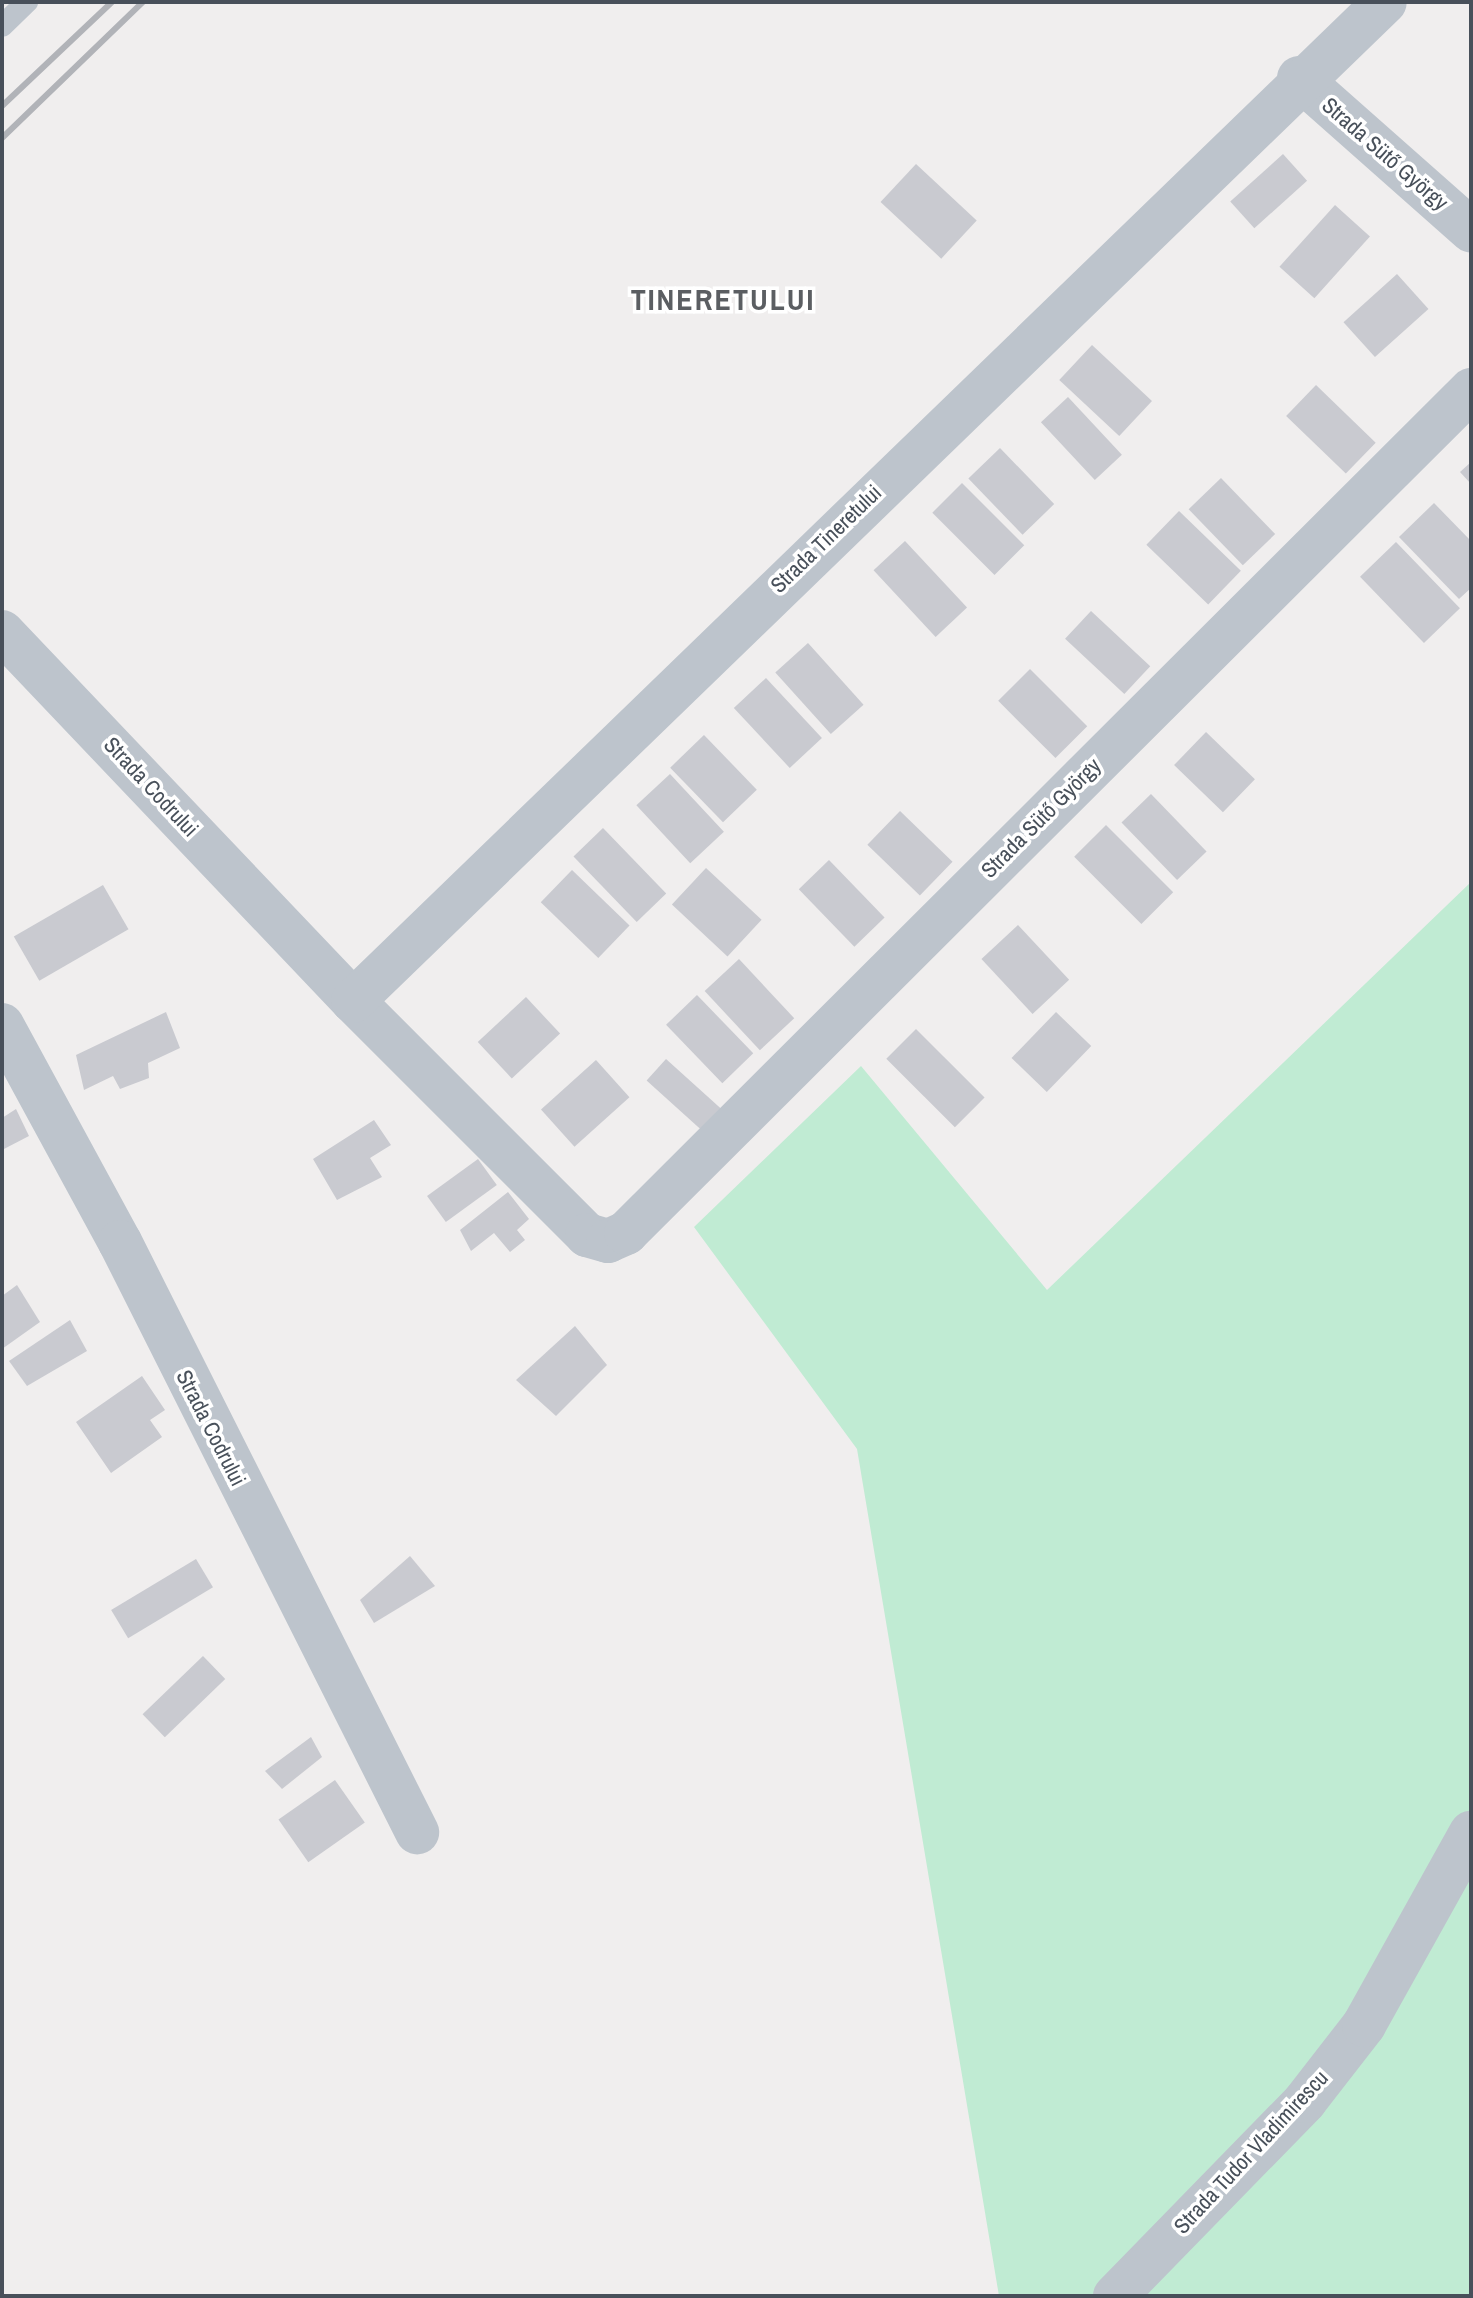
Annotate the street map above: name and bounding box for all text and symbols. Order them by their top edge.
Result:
street label: Strada Sütő György [1317,92,1453,216]
district label: TINERETULUI [631,281,815,317]
street label: Strada Tineretului [765,479,887,599]
street label: Strada Codrului [98,732,204,842]
street label: Strada Sütő György [976,753,1106,883]
street label: Strada Codrului [171,1366,251,1490]
street label: Strada Tudor Vladimirescu [1168,2065,1334,2239]

